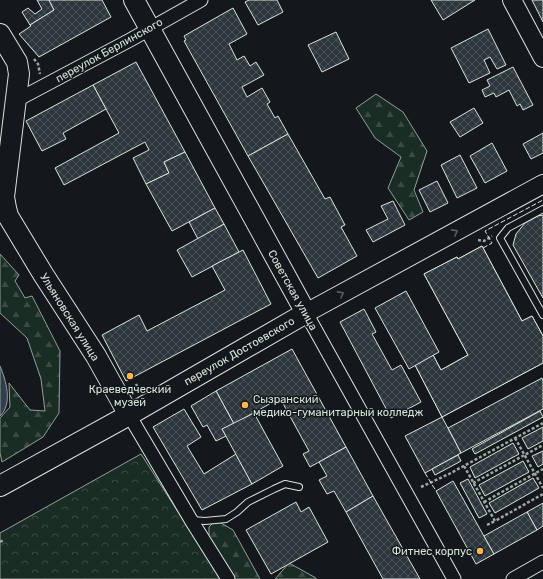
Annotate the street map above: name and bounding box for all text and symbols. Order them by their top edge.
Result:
street label: переулок Берлинского [53,16,165,85]
one-way arrow [451,230,458,237]
street label: Советская улица [265,248,320,333]
street label: Ульяновская улица [37,271,102,364]
one-way arrow [337,292,344,299]
street label: переулок Достоевского [182,314,297,388]
marker: Краеведческий музей [125,371,135,381]
place label: Краеведческий музей [89,383,171,409]
place label: Сызранский медико-гуманитарный колледж [253,393,423,419]
marker: Сызранский медико-гуманитарный колледж [240,400,250,410]
place label: Фитнес корпус [392,545,472,558]
marker: Фитнес корпус [475,546,485,556]

